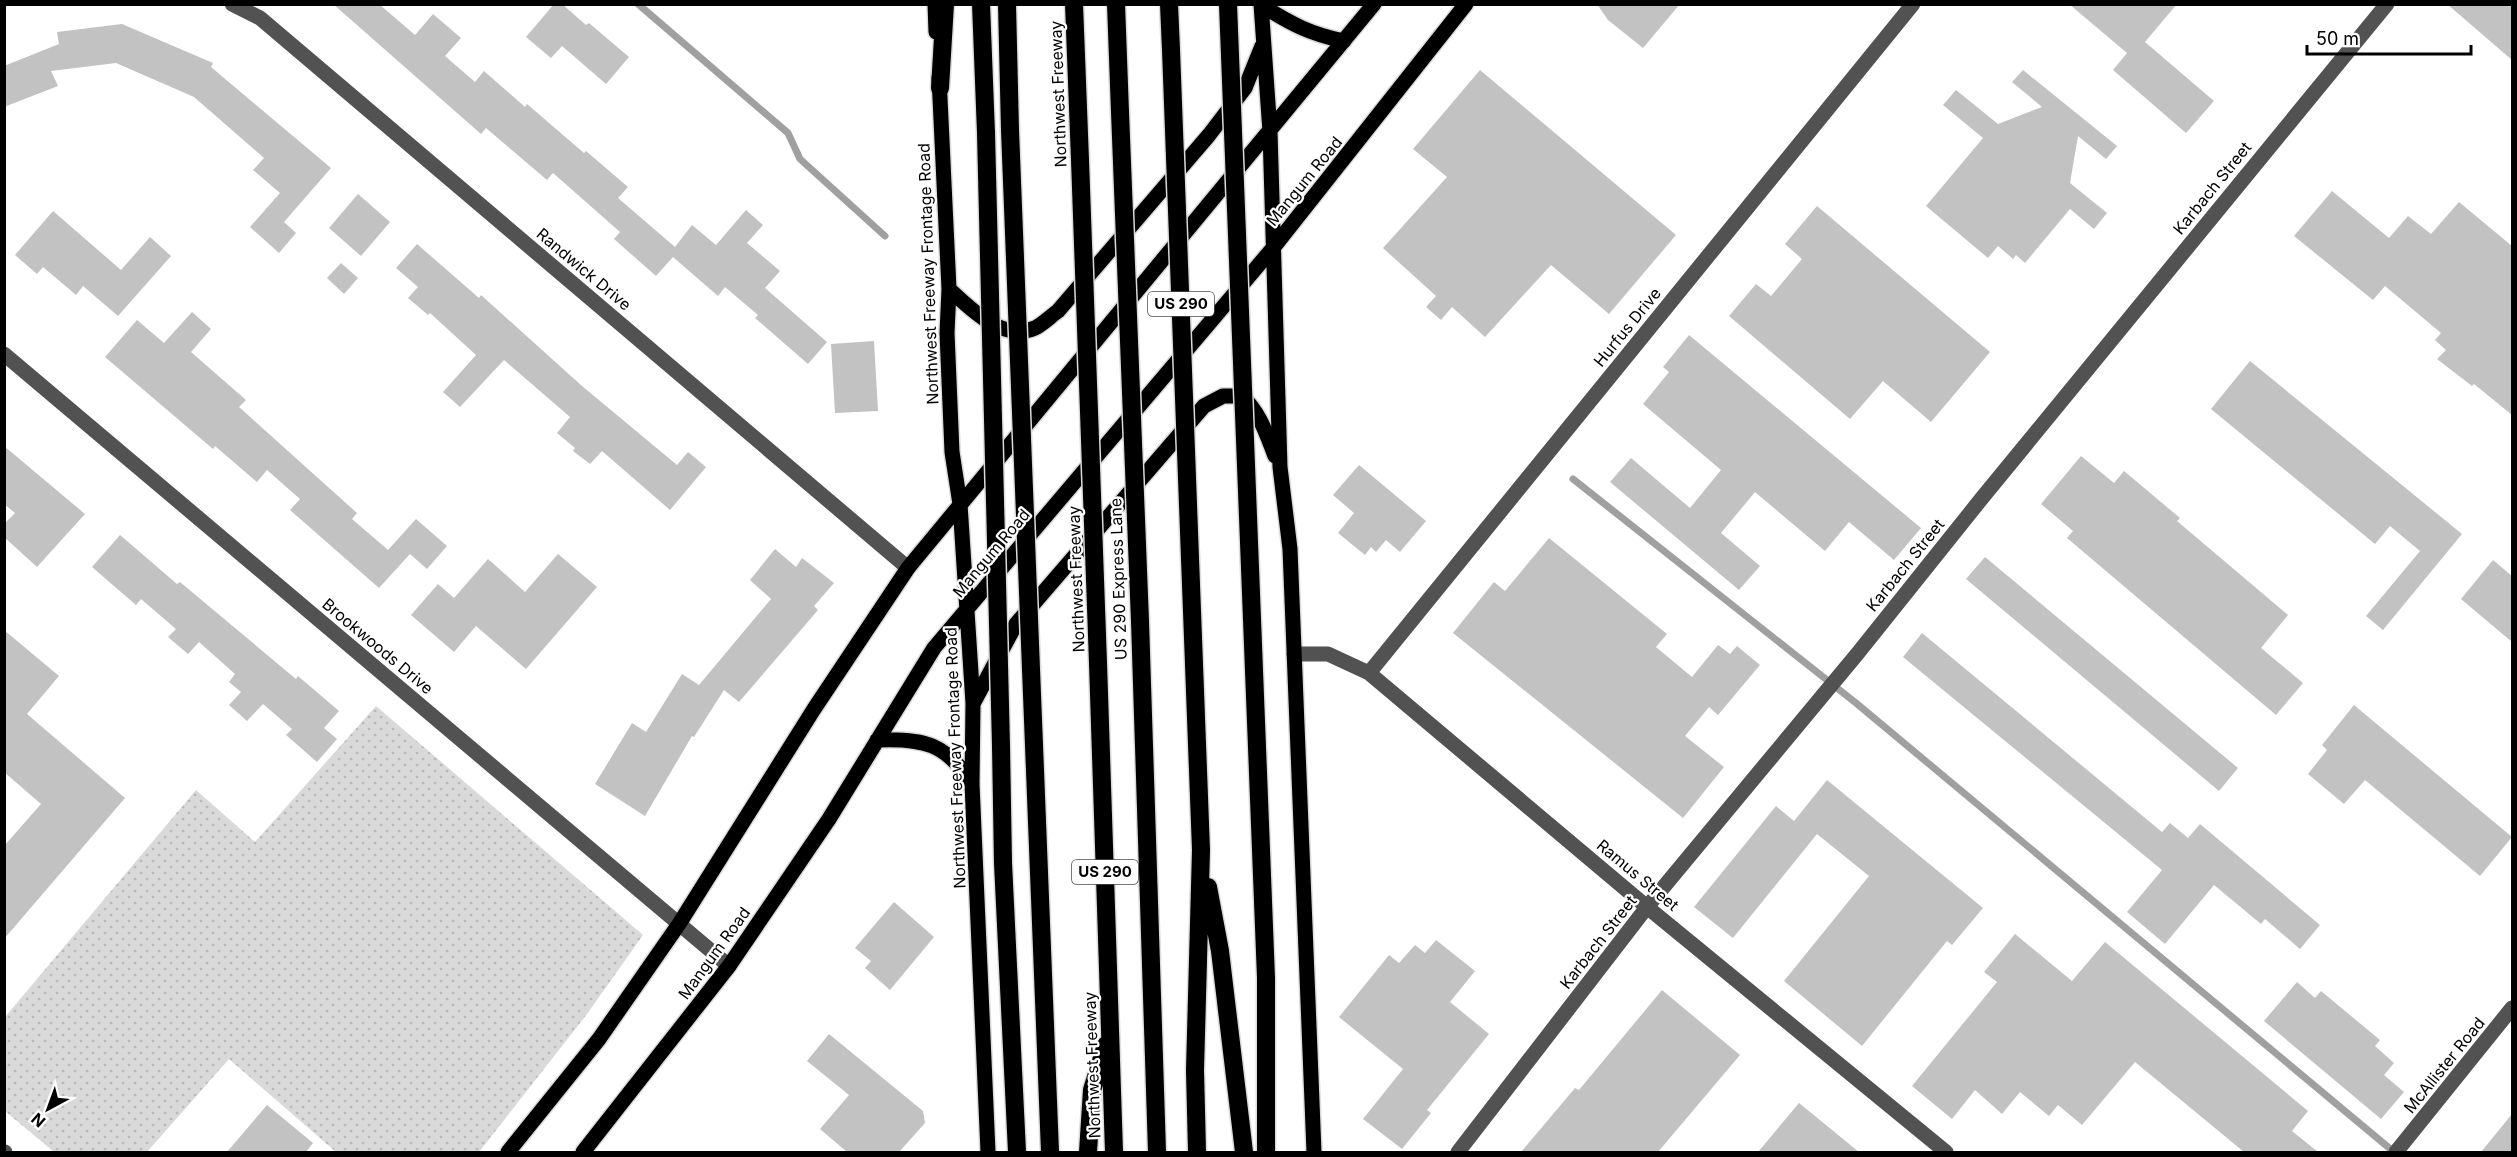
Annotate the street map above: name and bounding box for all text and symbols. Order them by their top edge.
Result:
scale bar [2307,18,2470,56]
street label: Northwest Freeway [1045,20,1071,168]
text: 50 m [2316,28,2359,49]
street label: Mangum Road [1262,132,1346,230]
street label: Karbach Street [2169,138,2255,238]
street label: Northwest Freeway Frontage Road [913,143,943,405]
street label: Randwick Drive [533,224,635,314]
street label: Hurfus Drive [1589,284,1665,370]
road number: US 290 [1148,292,1214,316]
street label: US 290 Express Lane [1105,498,1131,660]
street label: Mangum Road [948,505,1034,601]
street label: Northwest Freeway [1063,505,1089,653]
street label: Karbach Street [1862,515,1948,615]
street label: Brookwoods Drive [318,594,438,698]
street label: Northwest Freeway Frontage Road [940,627,970,889]
street label: Ramus Street [1593,835,1683,915]
road number: US 290 [1072,860,1138,884]
street label: Karbach Street [1555,891,1641,993]
street label: Mangum Road [674,903,754,1003]
street label: Northwest Freeway [1079,991,1105,1139]
street label: McAllister Road [2399,1013,2489,1117]
north arrow [18,1079,78,1139]
text: N [27,1109,49,1132]

